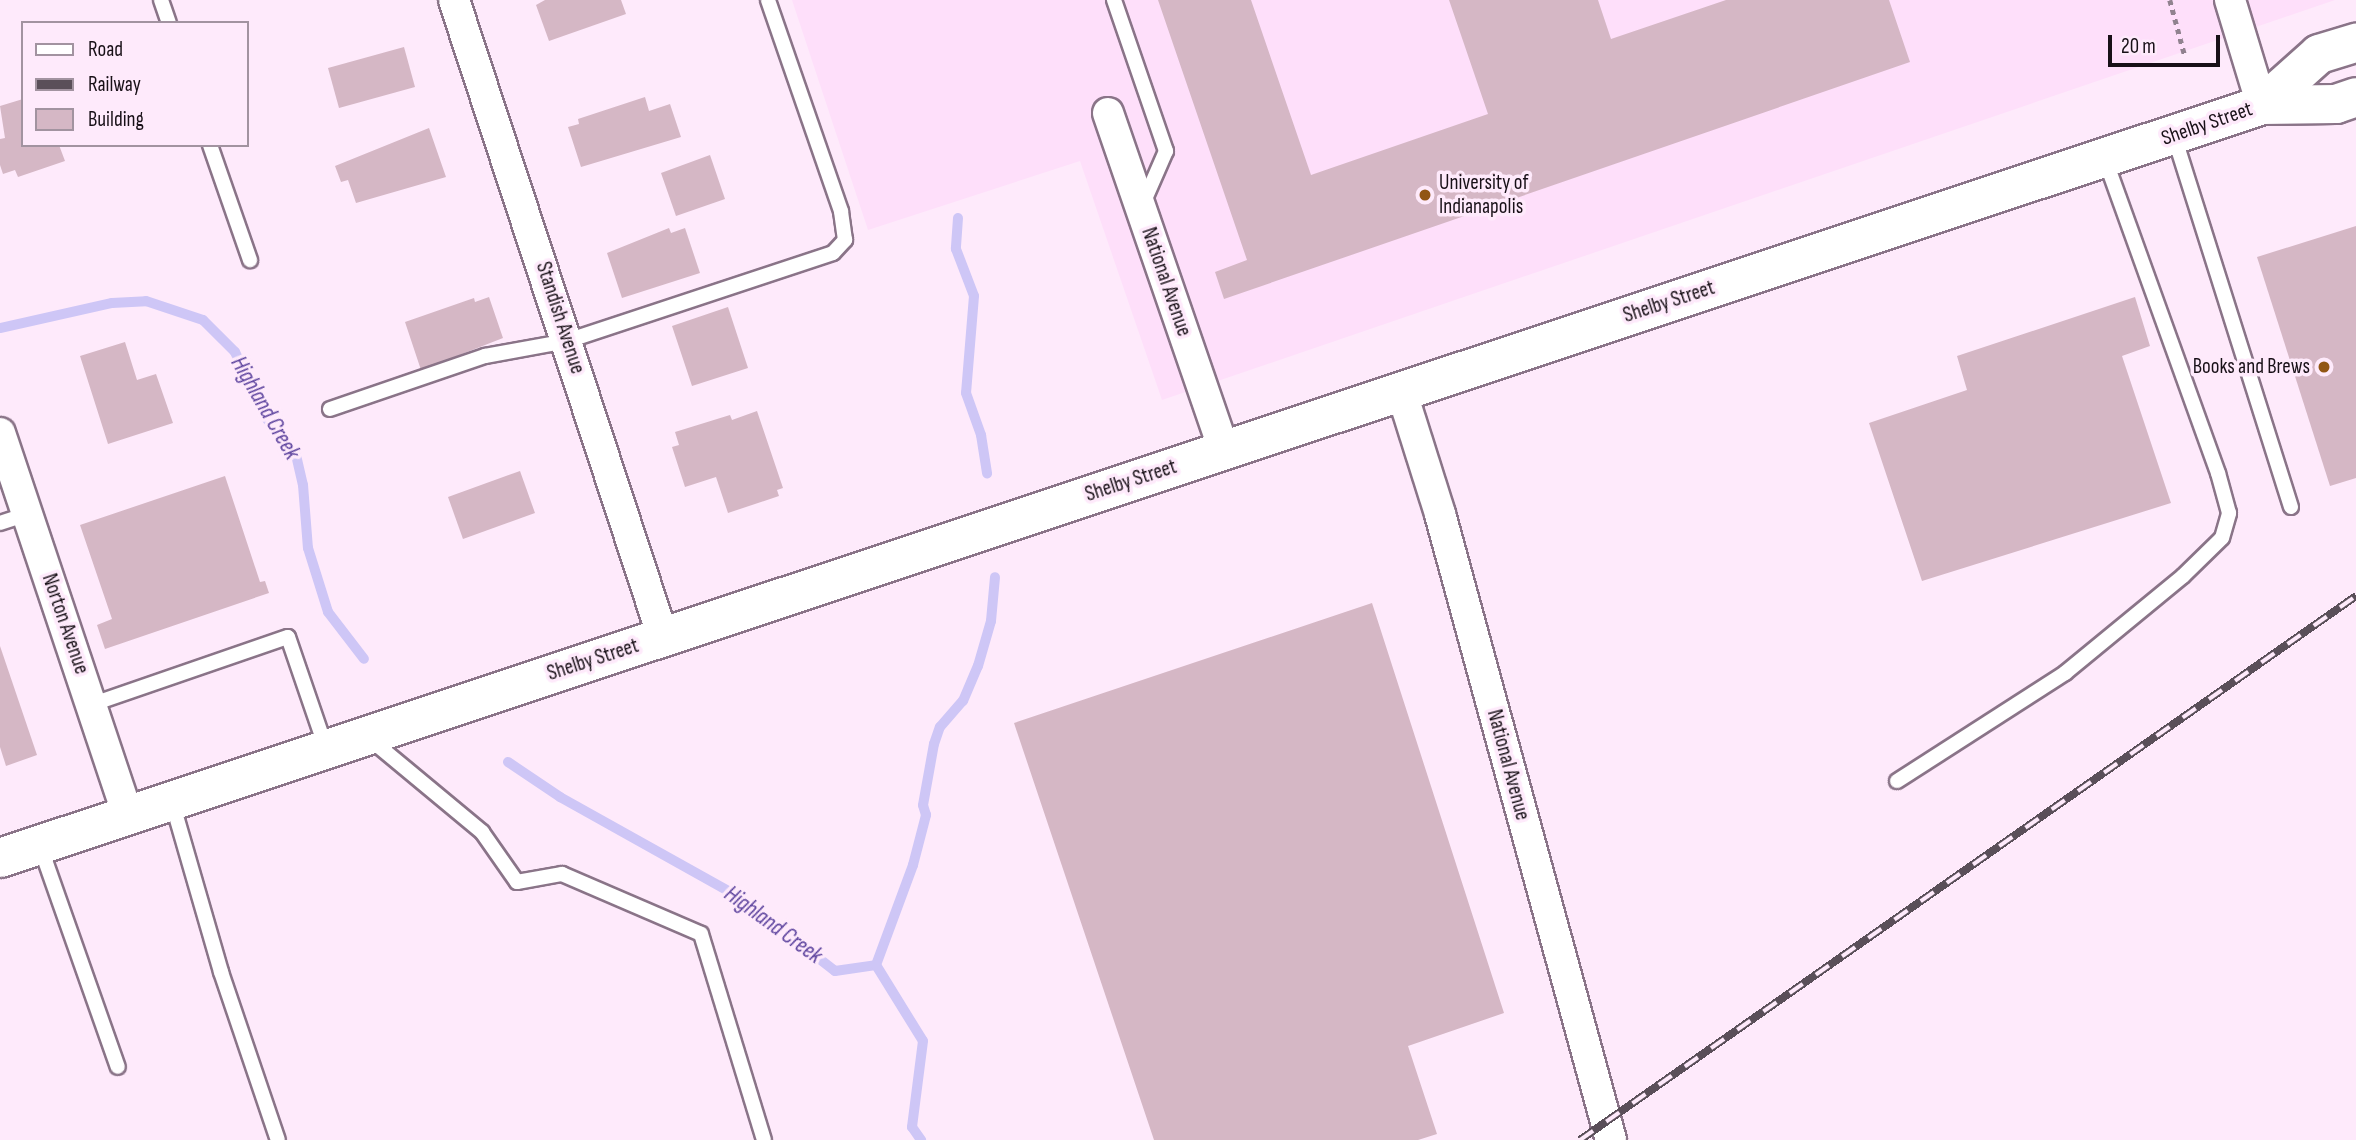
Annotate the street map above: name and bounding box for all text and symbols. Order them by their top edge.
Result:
legend [21,21,248,147]
scale bar [2111,21,2223,65]
text: 20 m [2121,34,2156,59]
text: Road [88,37,123,62]
text: Railway [88,72,141,97]
street label: Shelby Street [2158,97,2256,151]
text: Building [88,107,144,132]
place label: University of Indianapolis [1439,170,1528,220]
marker: University of Indianapolis [1417,187,1433,203]
street label: National Avenue [1136,224,1196,340]
street label: Standish Avenue [530,259,590,377]
street label: Shelby Street [1620,275,1718,329]
water label: Highland Creek [224,352,306,464]
place label: Books and Brews [2193,354,2310,380]
marker: Books and Brews [2316,359,2332,375]
street label: Shelby Street [1082,454,1180,508]
street label: Norton Avenue [36,571,94,677]
street label: Shelby Street [544,633,642,687]
street label: National Avenue [1481,707,1535,823]
water label: Highland Creek [719,880,827,970]

